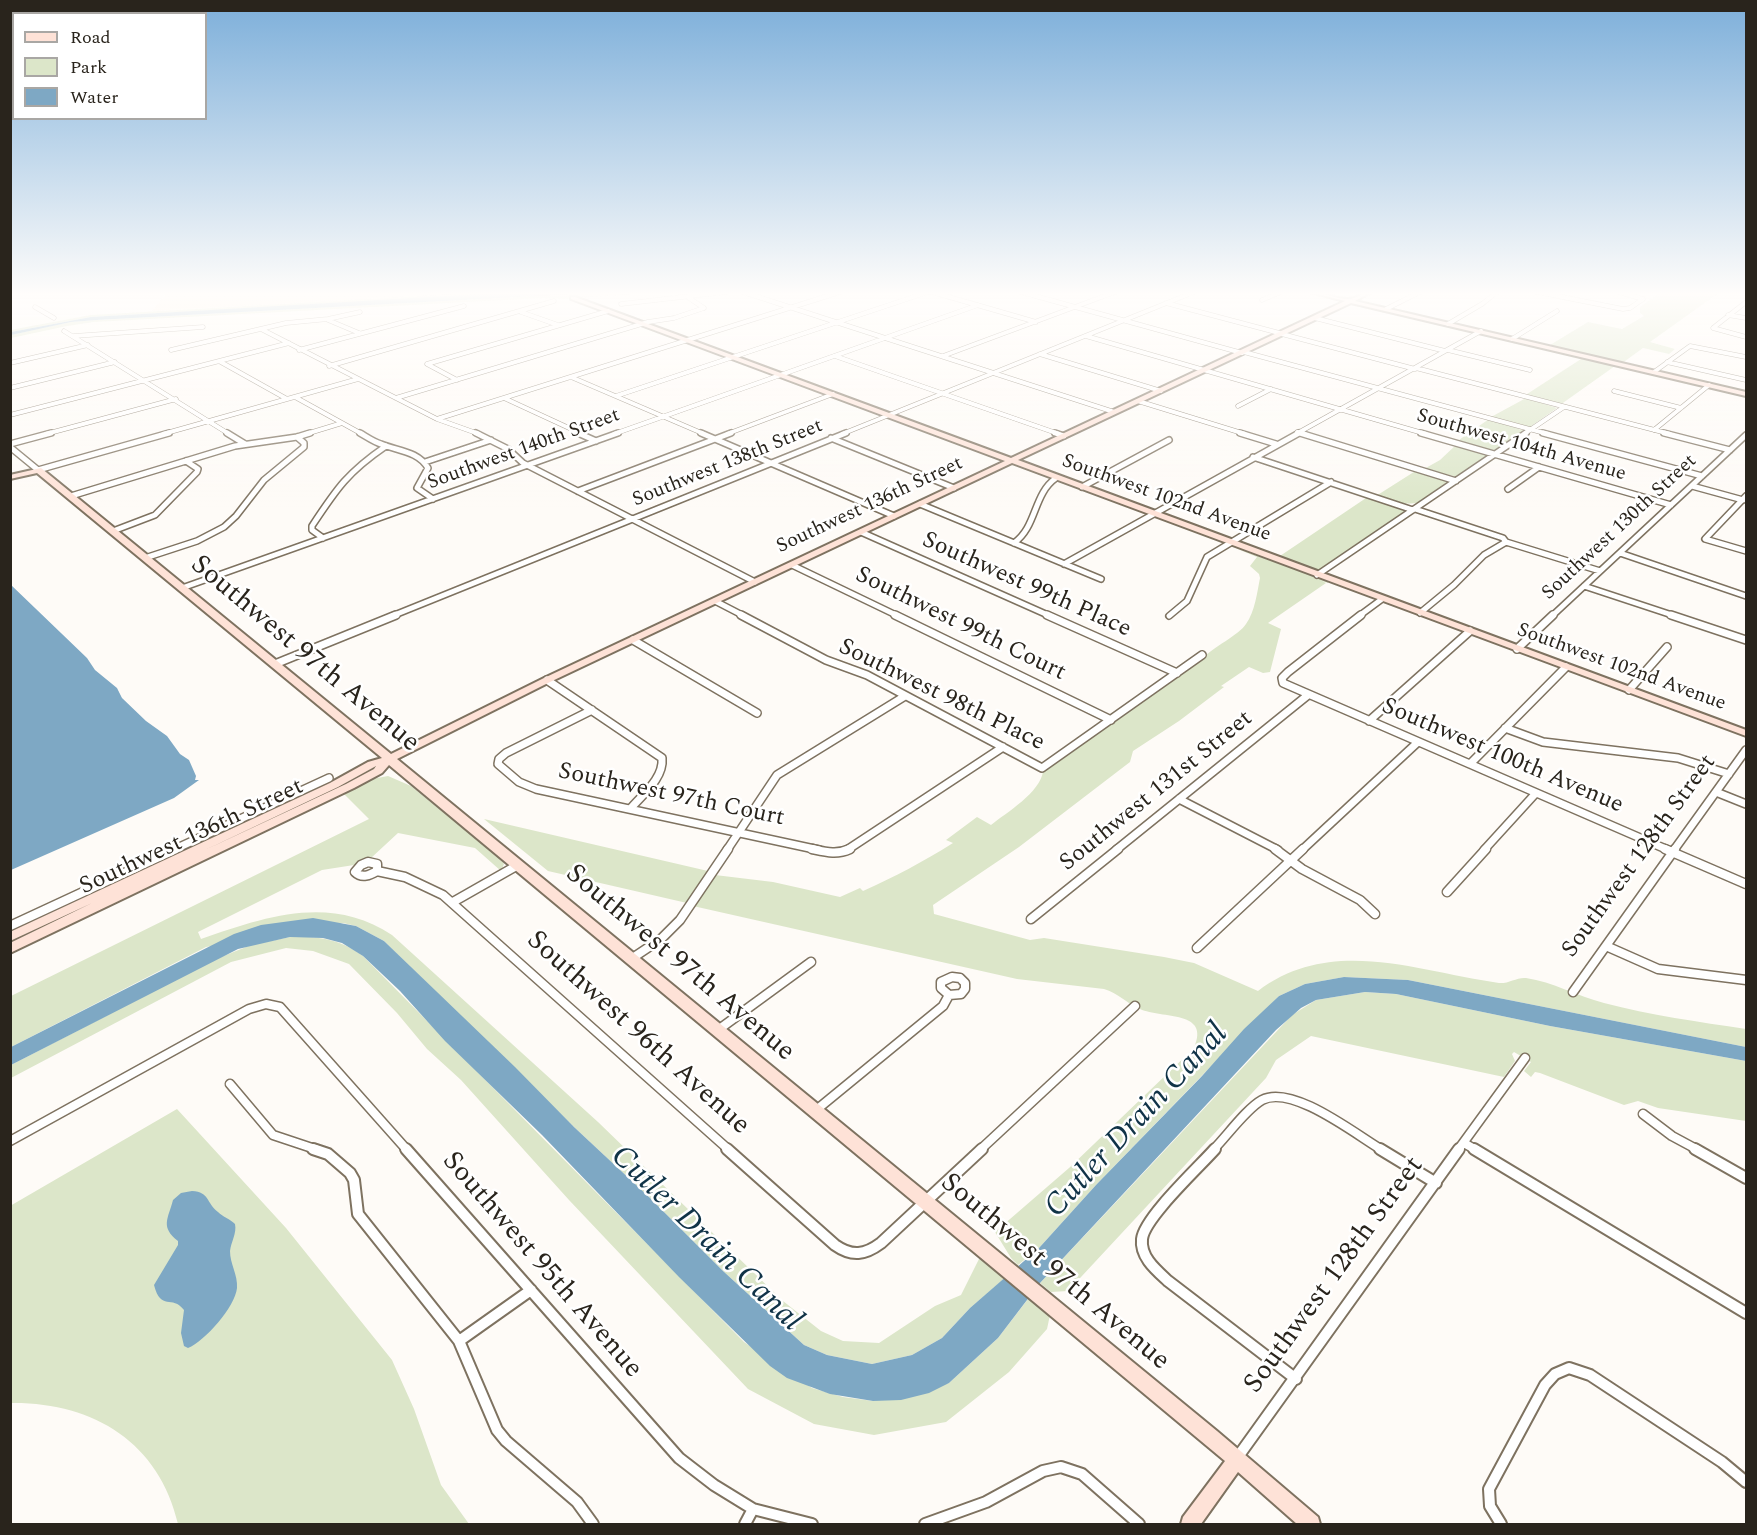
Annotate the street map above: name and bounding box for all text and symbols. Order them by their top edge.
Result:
legend [12,12,207,120]
text: Road [70,24,111,51]
text: Park [70,54,107,81]
text: Water [70,84,118,111]
street label: Southwest 140th Street [425,404,623,496]
street label: Southwest 104th Avenue [1414,405,1628,487]
street label: Southwest 138th Street [629,415,827,513]
street label: Southwest 102nd Avenue [1058,450,1274,548]
street label: Southwest 130th Street [1538,450,1702,606]
street label: Southwest 136th Street [773,452,967,560]
street label: Southwest 99th Place [917,527,1135,645]
street label: Southwest 97th Avenue [182,549,426,761]
street label: Southwest 99th Court [850,562,1070,688]
street label: Southwest 102nd Avenue [1513,619,1729,717]
street label: Southwest 98th Place [833,634,1049,758]
street label: Southwest 100th Avenue [1377,693,1627,821]
street label: Southwest 131st Street [1055,705,1259,879]
street label: Southwest 128th Street [1557,750,1723,964]
street label: Southwest 97th Court [555,758,787,834]
street label: Southwest 136th Street [76,773,308,903]
street label: Southwest 97th Avenue [557,858,801,1070]
street label: Southwest 96th Avenue [518,925,756,1143]
water label: Cutler Drain Canal [1038,1017,1238,1227]
water label: Cutler Drain Canal [601,1139,809,1341]
street label: Southwest 95th Avenue [433,1146,649,1386]
street label: Southwest 128th Street [1238,1151,1432,1401]
street label: Southwest 97th Avenue [932,1167,1176,1379]

